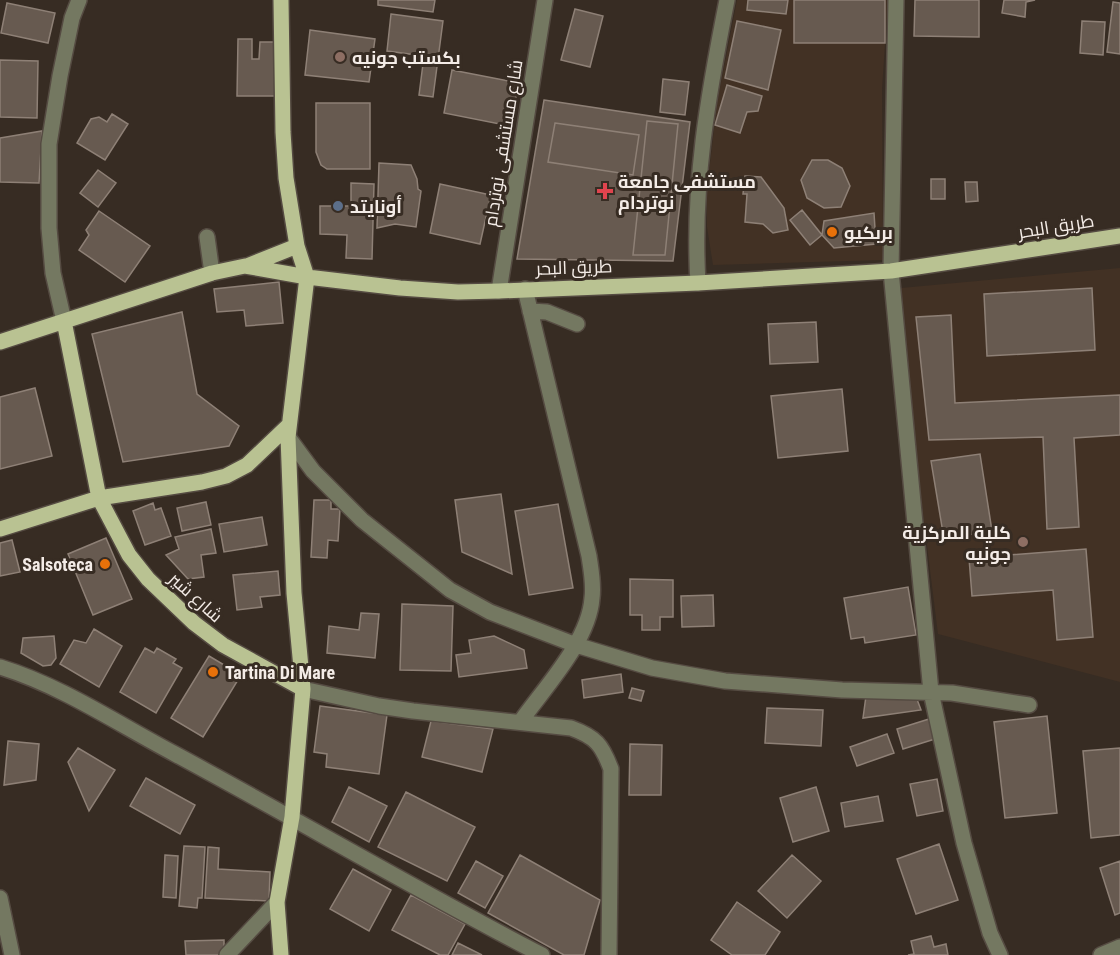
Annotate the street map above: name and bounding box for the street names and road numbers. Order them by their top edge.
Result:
street label: شارع مستشفى نوتردام [479,58,529,228]
street label: طريق البحر [1016,210,1096,244]
street label: طريق البحر [534,255,613,281]
street label: شارع شير [163,567,227,628]

